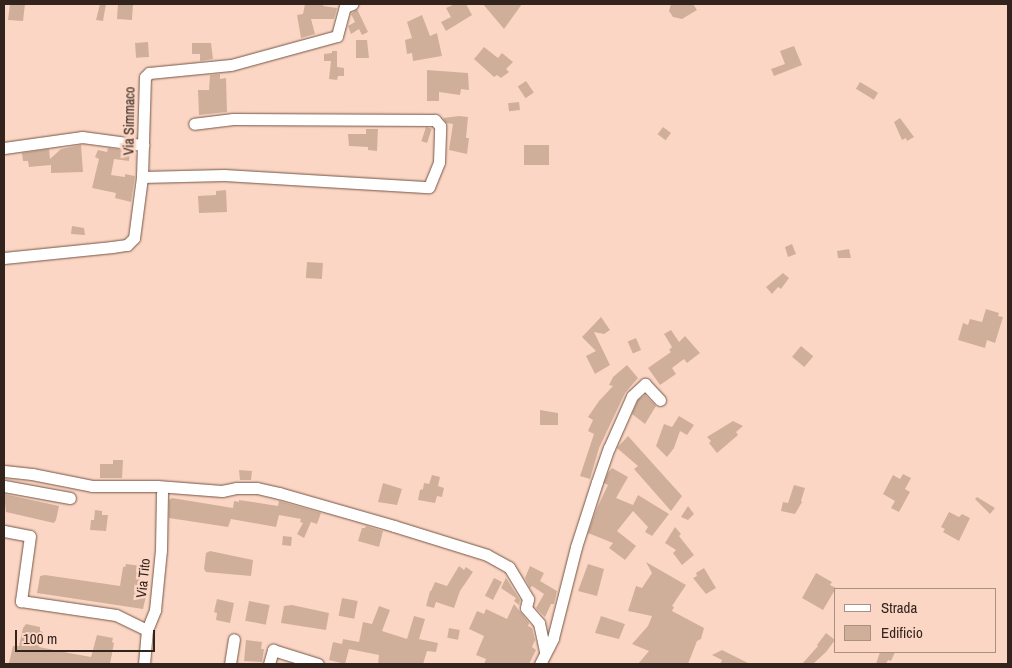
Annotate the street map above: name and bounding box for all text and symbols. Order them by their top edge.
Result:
street label: Via Simmaco [120,87,138,155]
street label: Via Tito [133,557,153,599]
legend [834,588,997,653]
text: Strada [881,597,917,618]
scale bar [18,620,158,652]
text: Edificio [881,622,923,643]
text: 100 m [23,628,57,649]

